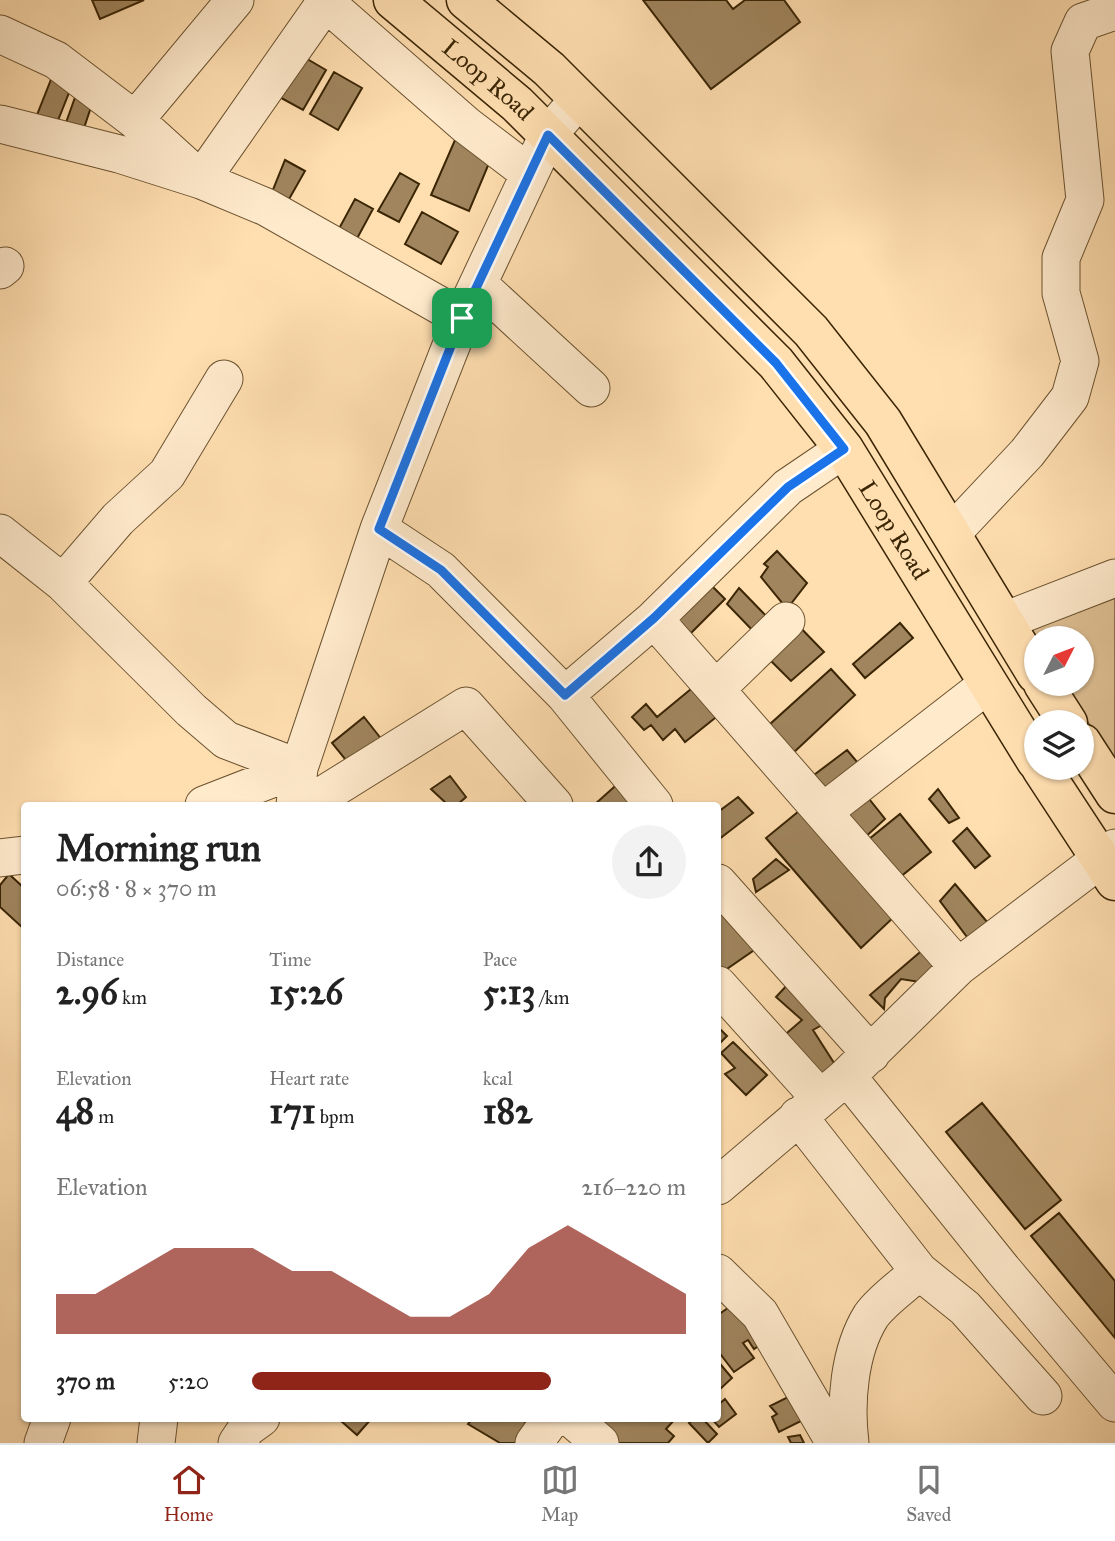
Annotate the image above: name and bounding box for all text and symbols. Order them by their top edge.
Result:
street label: Loop Road [436,33,540,127]
pin [432,288,492,348]
icon: arrive [443,299,481,337]
street label: Loop Road [852,475,936,585]
north arrow [1024,626,1094,696]
map controls [1024,626,1094,780]
button: layers [1024,710,1094,780]
text: Morning run [56,825,261,871]
button: share [612,825,686,899]
text: 06:58 · 8 × 370 m [56,874,217,902]
text: Distance [56,948,124,971]
text: Time [269,948,311,971]
text: Pace [483,948,517,971]
text: 2.96 [56,971,118,1014]
text: 15:26 [269,971,343,1014]
text: 5:13 [483,971,536,1014]
text: km [118,986,147,1009]
text: /km [536,986,570,1009]
text: Elevation [56,1067,131,1090]
text: Heart rate [269,1067,349,1090]
text: kcal [483,1067,513,1090]
text: 48 [56,1090,94,1133]
text: 171 [269,1090,316,1133]
text: 182 [483,1090,532,1133]
text: m [94,1105,114,1128]
text: bpm [316,1105,354,1128]
text: Elevation [56,1173,147,1201]
text: 216–220 m [582,1173,686,1201]
text: 370 m [56,1367,115,1395]
text: 5:20 [168,1367,209,1395]
tab: Home [164,1461,213,1526]
tab: Map [541,1461,579,1526]
tab: Saved [906,1461,951,1526]

